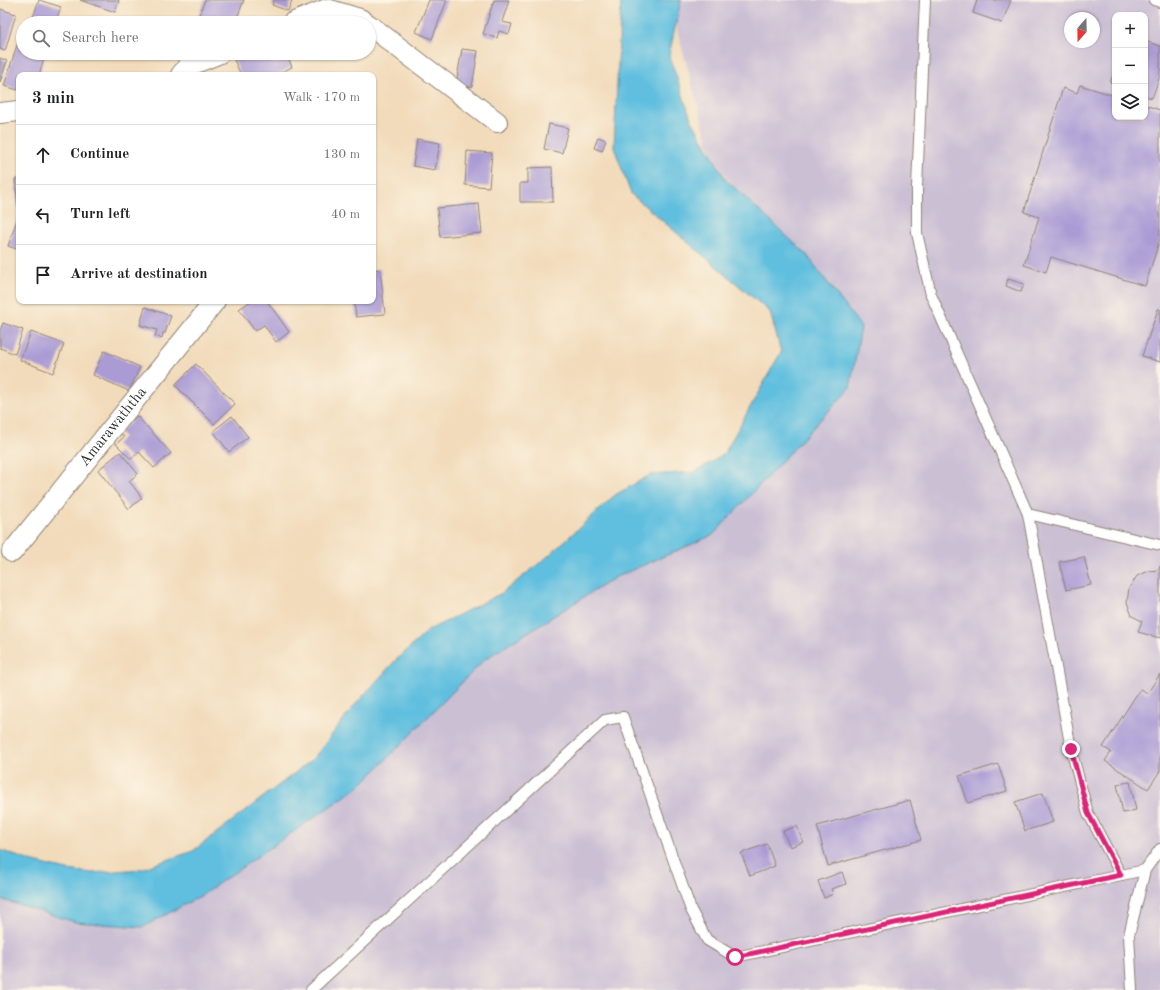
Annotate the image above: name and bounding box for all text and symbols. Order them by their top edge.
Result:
north arrow [1064,12,1100,48]
map controls [1112,12,1148,120]
button: + [1112,12,1148,48]
search box [16,16,376,60]
icon: search [30,27,52,49]
text: Search here [62,31,139,46]
button: − [1112,48,1148,84]
button: layers [1112,84,1148,120]
text: 3 min [32,90,75,107]
text: Walk · 170 m [283,91,360,104]
icon: ahead [32,144,54,166]
text: Continue [70,147,129,162]
text: 130 m [323,148,360,161]
icon: left [32,204,54,226]
text: Turn left [70,207,130,222]
text: 40 m [331,208,360,221]
icon: arrive [32,264,54,286]
text: Arrive at destination [70,267,208,282]
street label: Amarawaththa [77,384,150,469]
route end [1062,740,1080,758]
route start [726,948,744,966]

